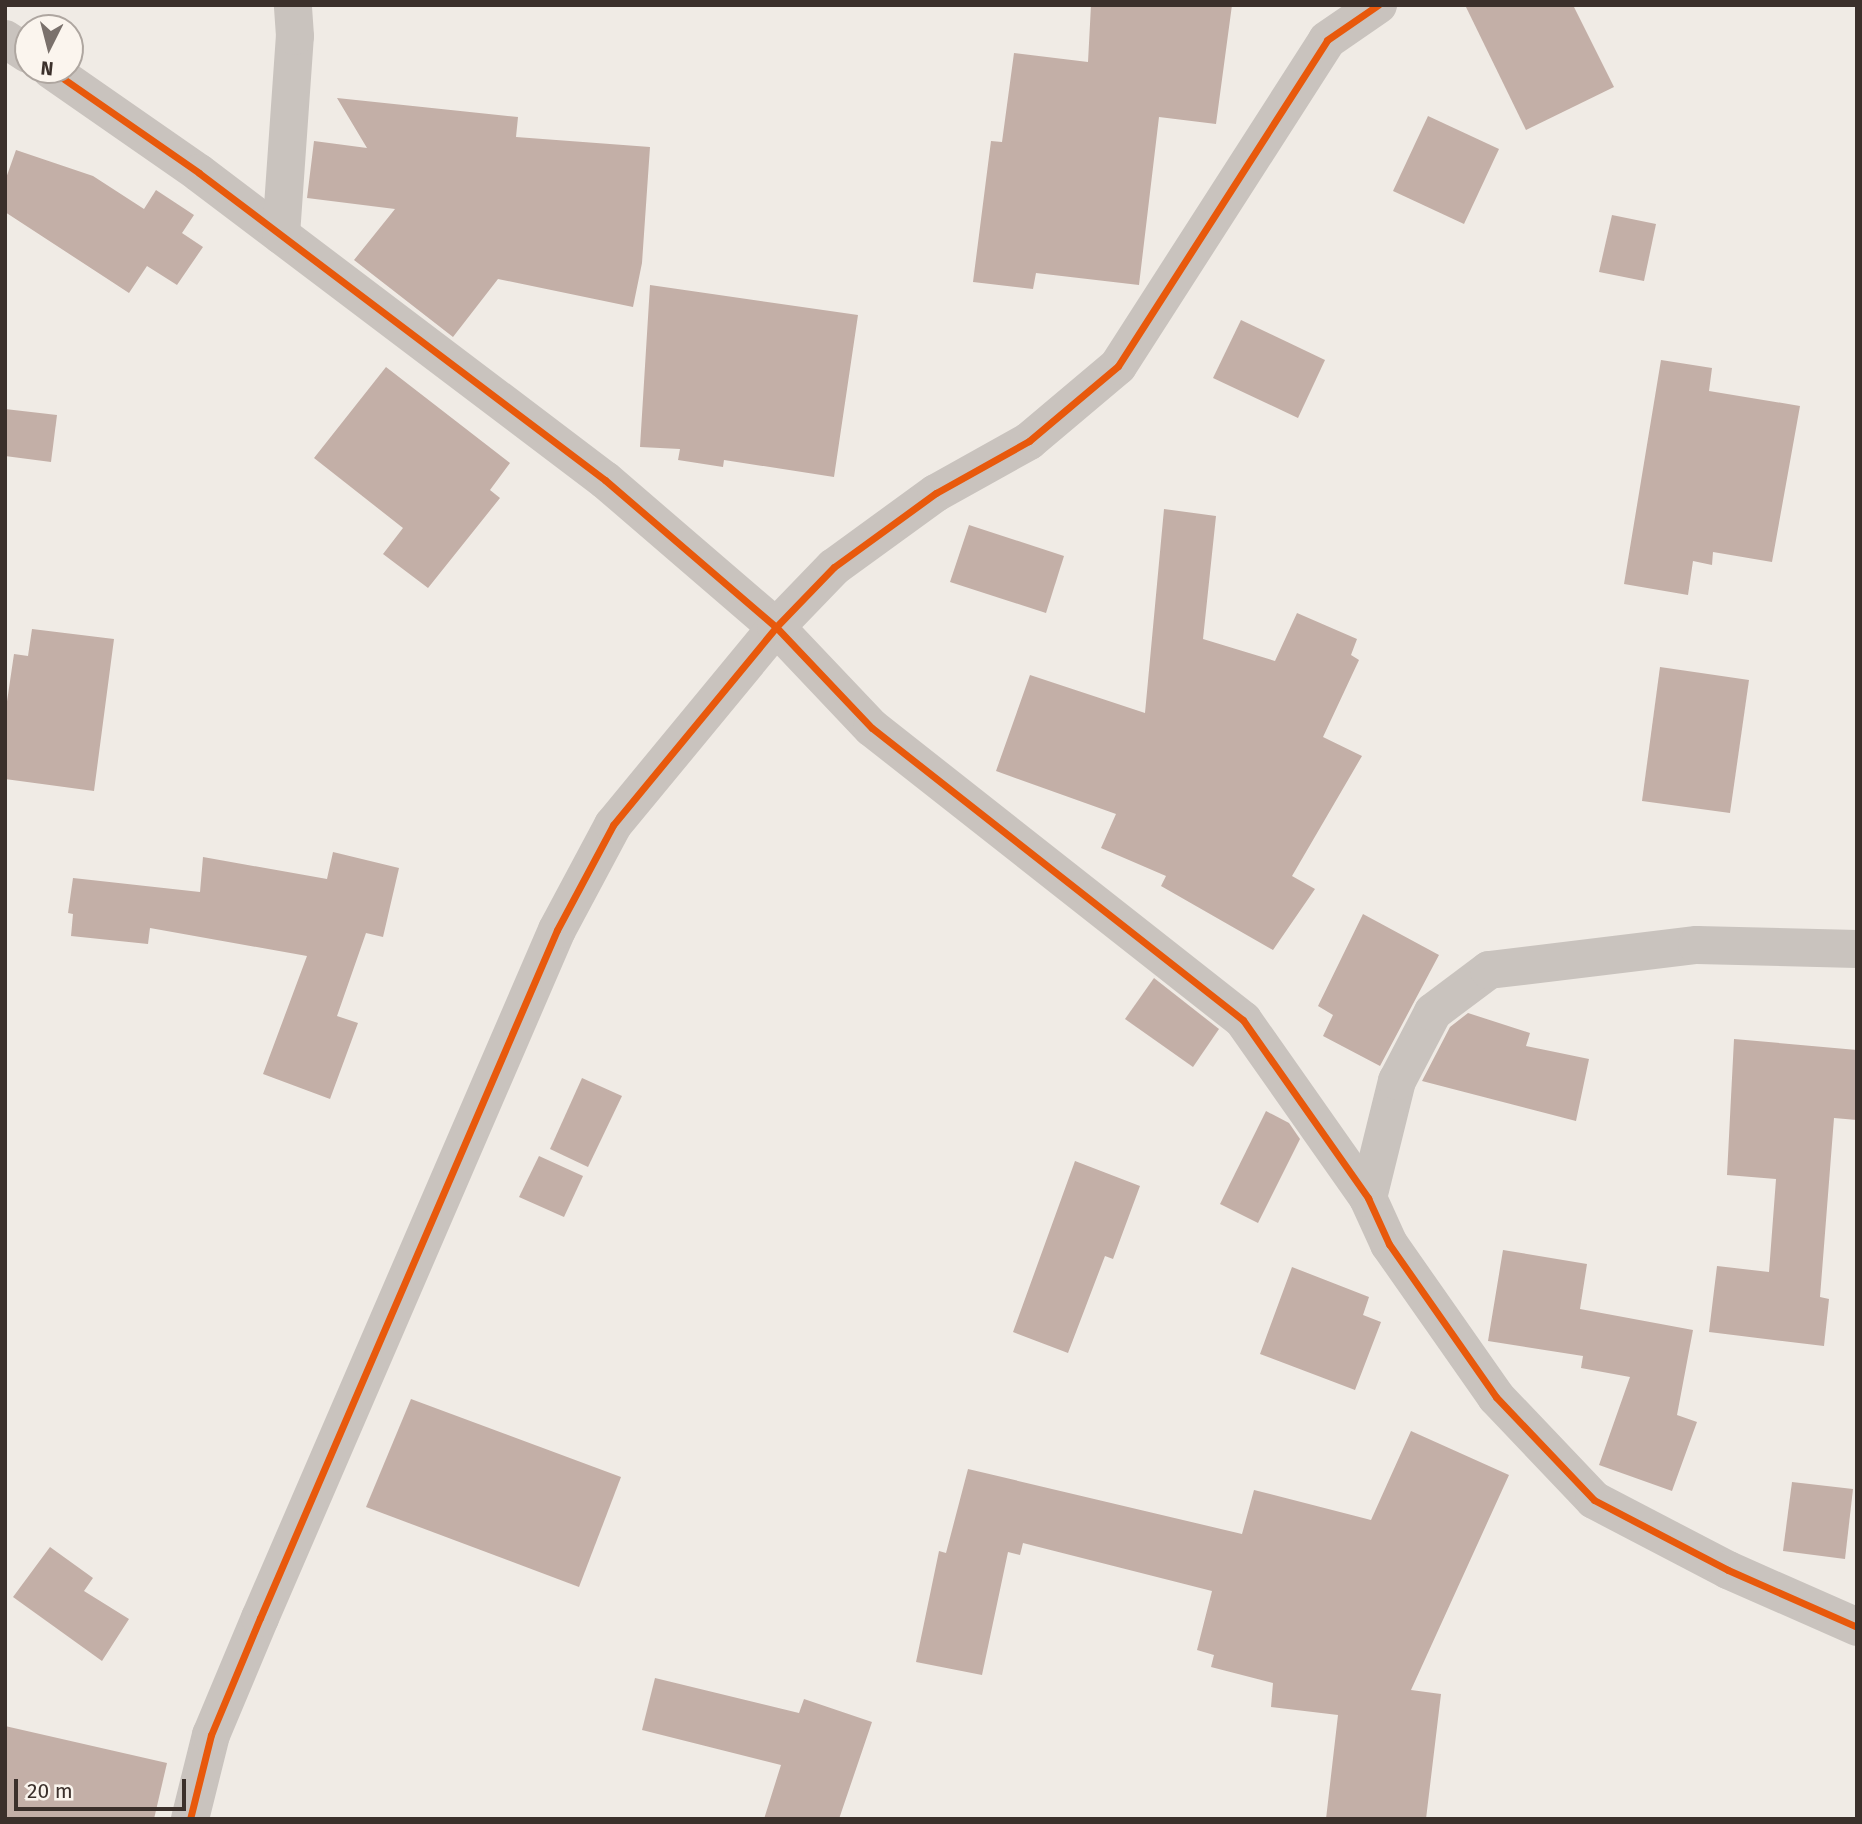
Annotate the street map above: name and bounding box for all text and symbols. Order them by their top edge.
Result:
north arrow [14,14,84,84]
text: N [39,56,54,80]
scale bar [18,1764,189,1808]
text: 20 m [27,1778,73,1804]

